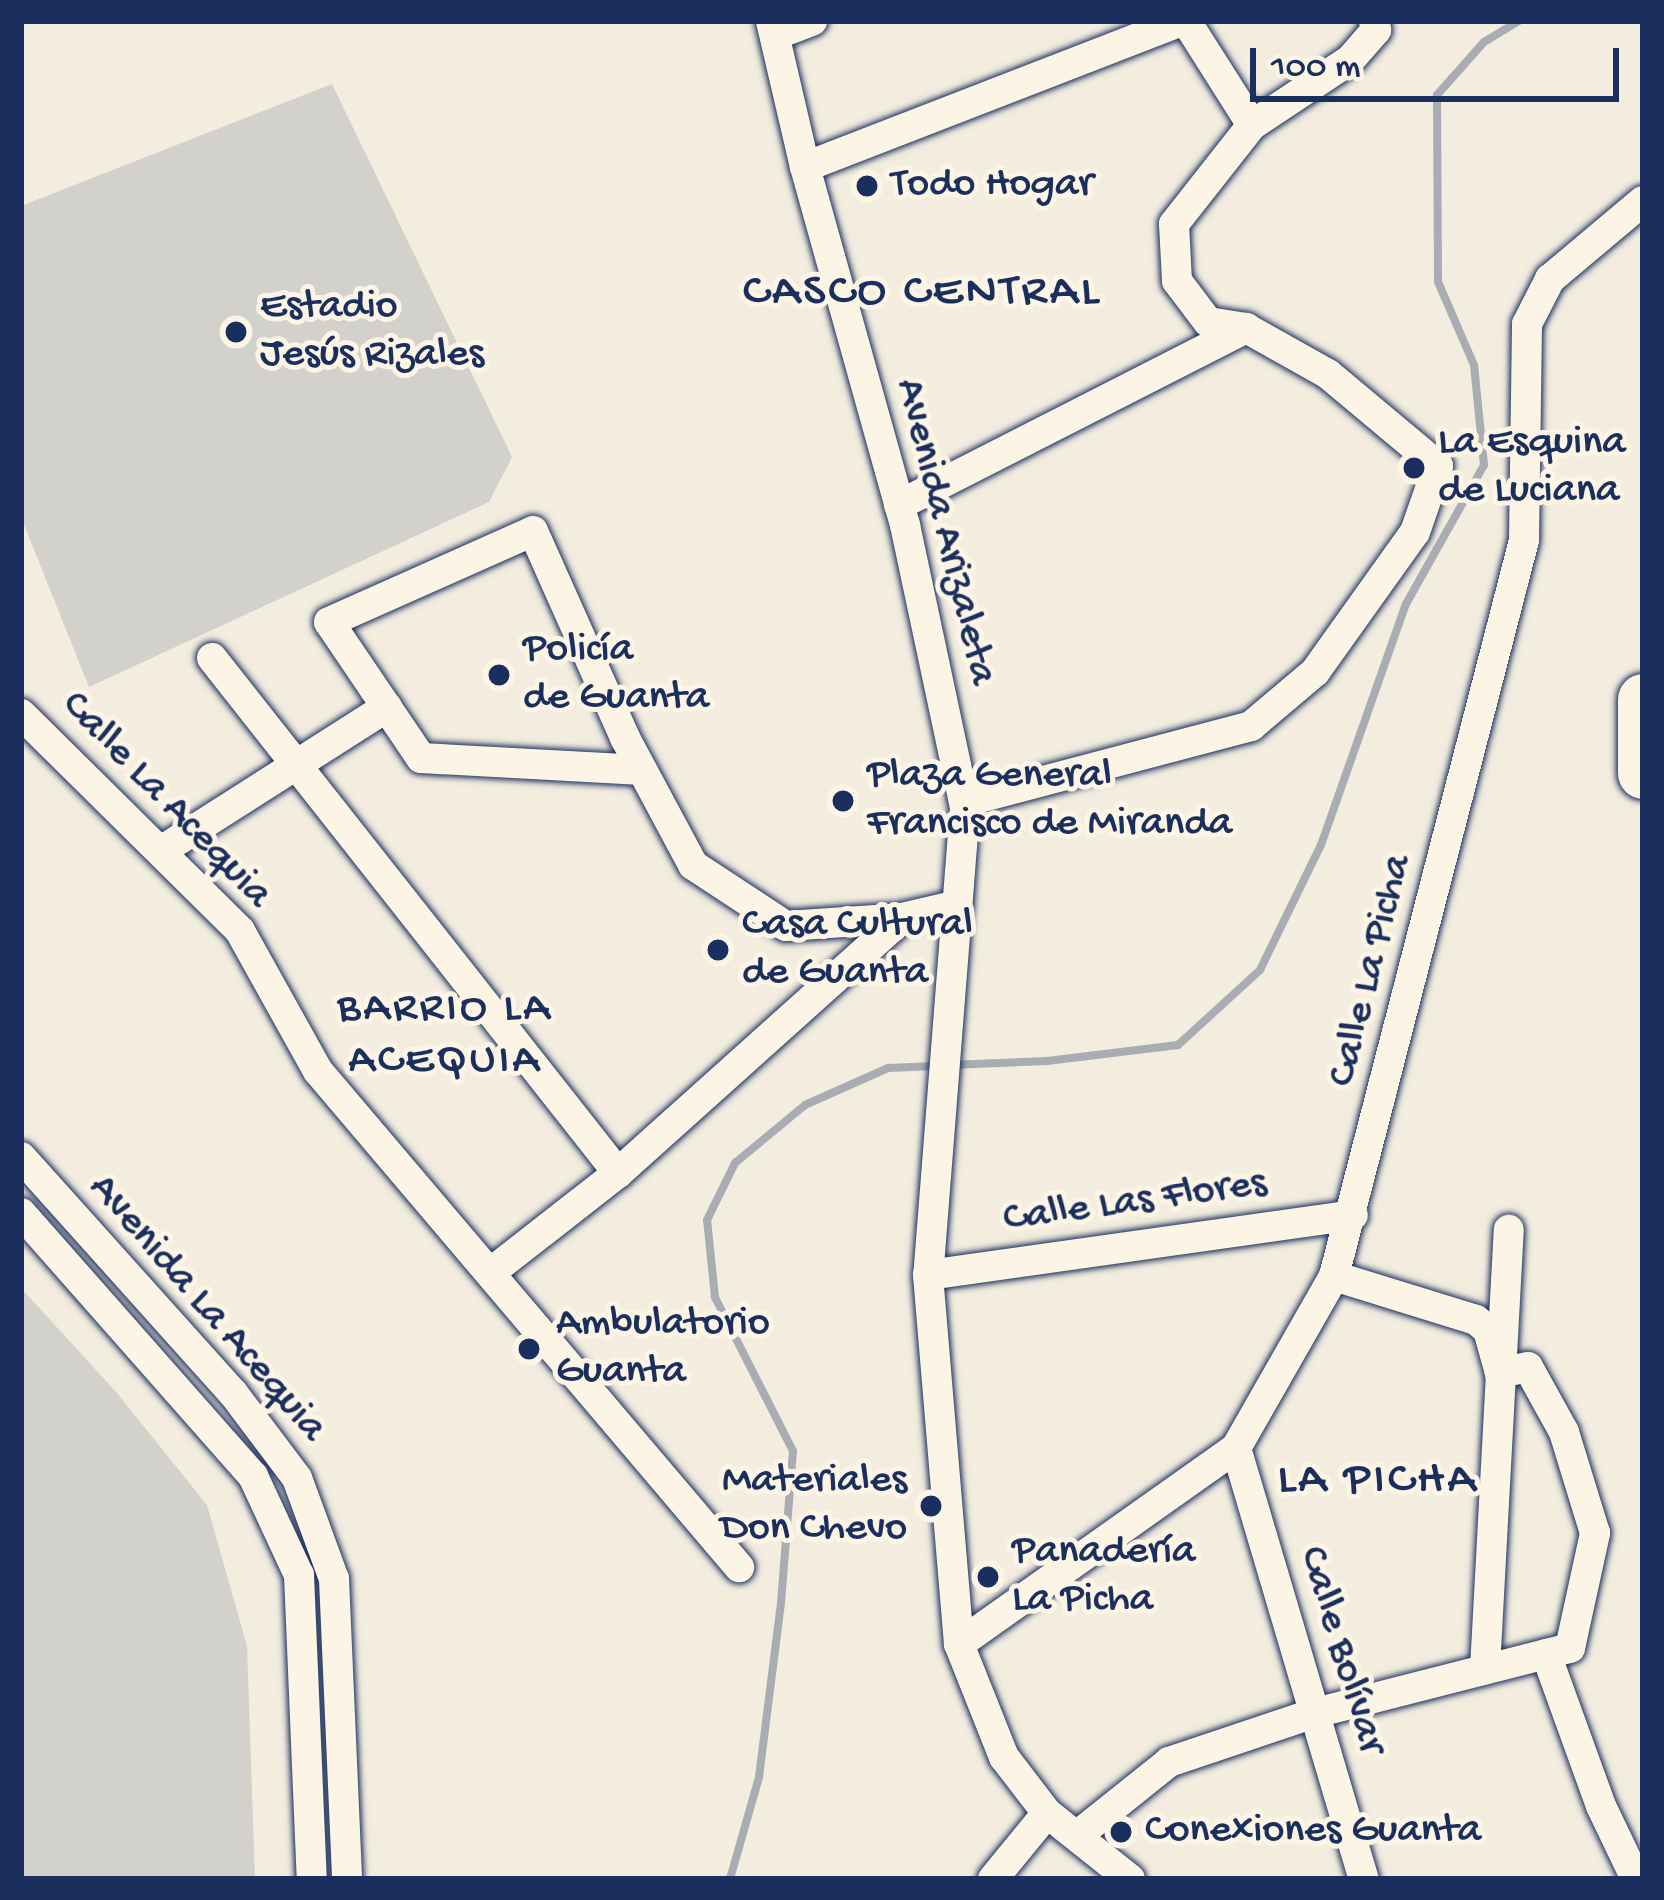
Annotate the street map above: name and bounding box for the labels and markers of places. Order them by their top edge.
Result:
place label: Todo Hogar [891,161,1093,211]
marker: Todo Hogar [854,173,880,199]
place label: Estadio Jesús Rizales [260,283,484,382]
marker: Estadio Jesús Rizales [223,319,249,345]
place label: La Esquina de Luciana [1438,419,1625,518]
marker: La Esquina de Luciana [1401,455,1427,481]
place label: Policía de Guanta [523,626,709,724]
marker: Policía de Guanta [486,662,512,688]
place label: Plaza General Francisco de Miranda [867,752,1232,850]
marker: Plaza General Francisco de Miranda [830,788,856,814]
place label: Casa Cultural de Guanta [742,901,973,1000]
marker: Casa Cultural de Guanta [705,937,731,963]
place label: Ambulatorio Guanta [556,1300,770,1398]
marker: Ambulatorio Guanta [513,1333,545,1365]
place label: Materiales Don Chevo [721,1457,907,1556]
marker: Materiales Don Chevo [918,1493,944,1519]
place label: Panadería La Picha [1012,1528,1195,1626]
marker: Panadería La Picha [975,1564,1001,1590]
place label: Conexiones Guanta [1145,1807,1481,1857]
marker: Conexiones Guanta [1108,1819,1134,1845]

